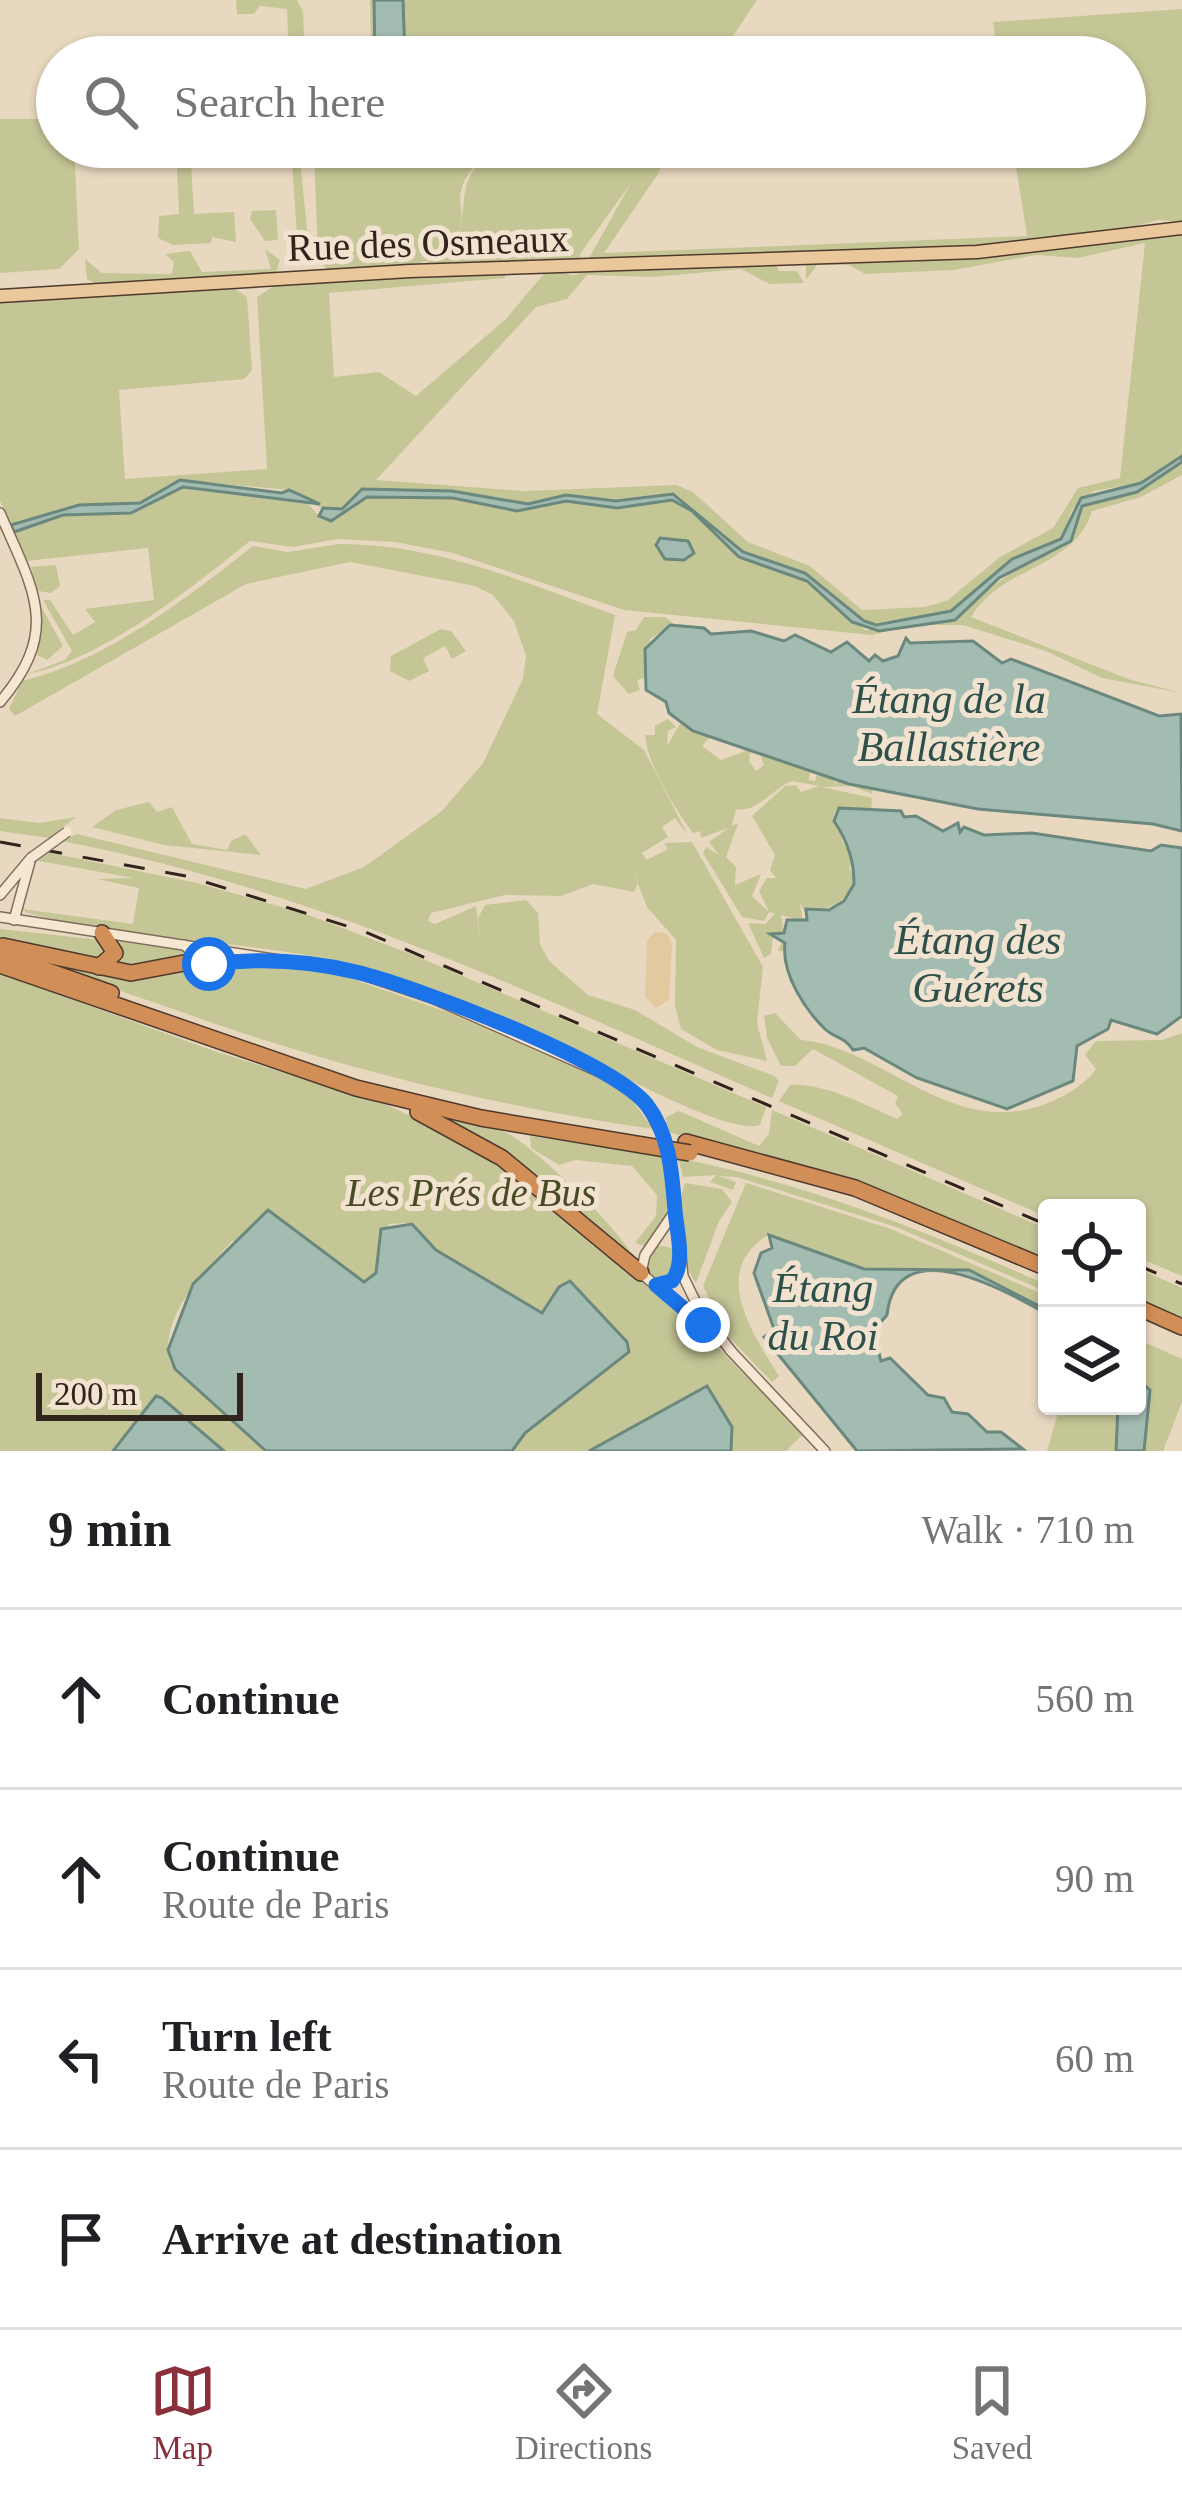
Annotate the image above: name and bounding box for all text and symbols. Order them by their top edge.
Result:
search box [36,36,1146,168]
icon: search [78,69,144,135]
text: Search here [174,77,385,127]
street label: Rue des Osmeaux [287,216,570,269]
water label: Étang de la Ballastière [851,676,1046,770]
water label: Étang des Guérets [894,917,1061,1011]
route start [182,937,236,991]
park label: Les Prés de Bus [345,1171,596,1214]
map controls [1038,1199,1146,1415]
button: locate [1038,1199,1146,1307]
water label: Étang du Roi [768,1265,878,1359]
route end [676,1298,730,1352]
button: layers [1038,1307,1146,1415]
scale bar [36,1367,243,1420]
text: 200 m [54,1376,137,1412]
text: 9 min [48,1501,171,1557]
text: Walk · 710 m [922,1508,1134,1551]
icon: ahead [48,1666,114,1732]
text: Continue [162,1674,340,1724]
text: 560 m [1035,1677,1134,1720]
text: Continue [162,1831,340,1881]
icon: ahead [48,1846,114,1912]
text: 90 m [1055,1857,1134,1900]
text: Route de Paris [162,1883,389,1926]
text: Turn left [162,2011,332,2061]
icon: left [48,2026,114,2092]
text: 60 m [1055,2037,1134,2080]
text: Route de Paris [162,2063,389,2106]
icon: arrive [48,2206,114,2272]
text: Arrive at destination [162,2214,562,2264]
tab: Map [150,2358,216,2467]
tab: Directions [515,2358,652,2467]
tab: Saved [952,2358,1032,2467]

